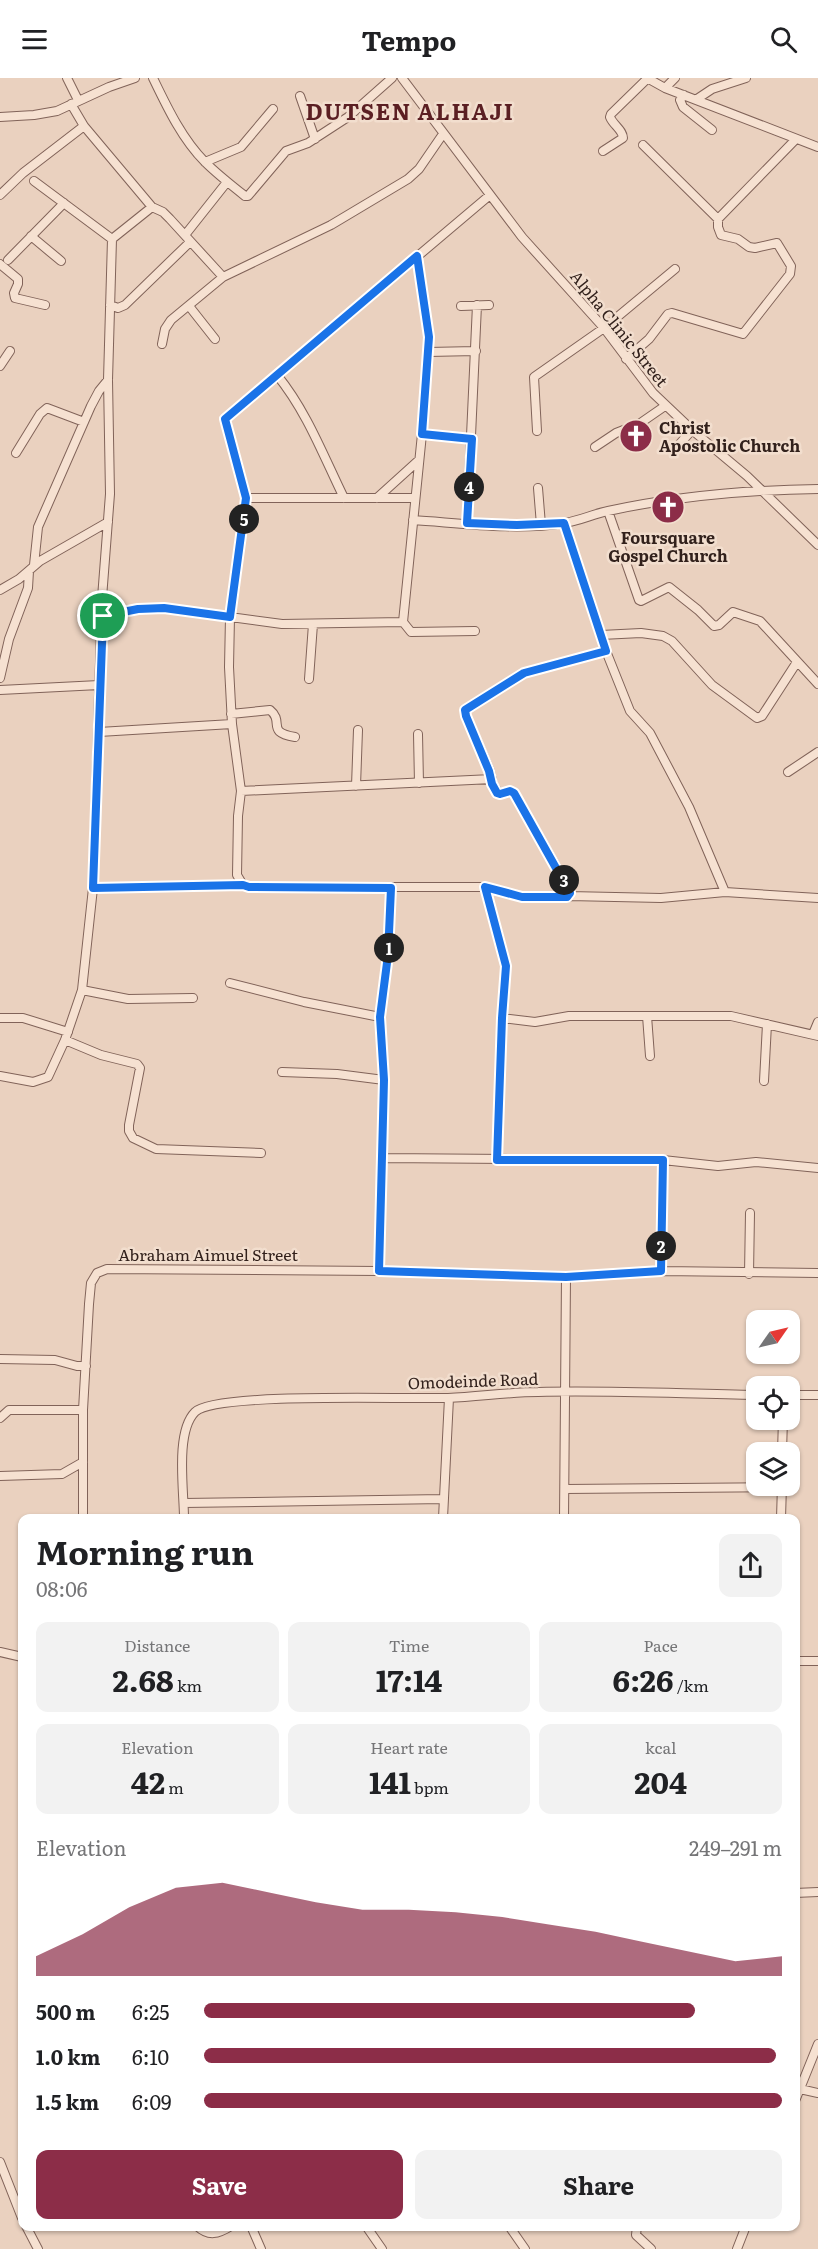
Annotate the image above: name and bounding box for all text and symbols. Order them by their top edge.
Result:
text: Tempo [362,19,456,59]
icon: menu [18,23,51,56]
icon: search [767,23,800,56]
district label: DUTSEN ALHAJI [306,94,514,127]
street label: Alpha Clinic Street [565,265,675,392]
place label: Christ Apostolic Church [659,415,800,457]
church icon: Christ Apostolic Church [618,418,654,454]
pin: 4 [454,472,484,502]
text: 4 [464,475,474,499]
church icon: Foursquare Gospel Church [650,489,686,525]
pin: 5 [229,504,259,534]
text: 5 [240,507,248,531]
place label: Foursquare Gospel Church [608,525,728,567]
pin [77,590,128,641]
icon: arrive [86,599,119,632]
pin: 3 [549,865,579,895]
text: 3 [560,868,568,892]
pin: 1 [374,933,404,963]
text: 1 [386,936,392,960]
pin: 2 [646,1231,676,1261]
text: 2 [657,1234,665,1258]
street label: Abraham Aimuel Street [118,1242,298,1266]
north arrow [746,1310,800,1364]
map controls [746,1310,800,1496]
street label: Omodeinde Road [407,1366,539,1394]
button: locate [746,1376,800,1430]
button: layers [746,1442,800,1496]
text: Morning run [36,1526,254,1575]
button: share [719,1534,782,1597]
text: 08:06 [36,1573,88,1603]
text: Distance [124,1633,190,1657]
text: Time [389,1633,429,1657]
text: Pace [643,1633,678,1657]
text: 2.68 [113,1657,174,1701]
text: 17:14 [376,1657,442,1701]
text: 6:26 [613,1657,673,1701]
text: km [174,1673,202,1697]
text: /km [673,1673,709,1697]
text: Elevation [121,1735,194,1759]
text: Heart rate [370,1735,448,1759]
text: kcal [645,1735,676,1759]
text: 42 [131,1759,165,1803]
text: 141 [369,1759,411,1803]
text: 204 [634,1759,687,1803]
text: m [165,1775,184,1799]
text: bpm [411,1775,449,1799]
text: Elevation [36,1832,126,1862]
text: 249–291 m [689,1832,782,1862]
text: 500 m [36,1996,95,2026]
text: 6:25 [132,1996,170,2026]
text: 1.0 km [36,2041,101,2071]
text: 6:10 [132,2041,169,2071]
text: 1.5 km [36,2086,99,2116]
text: 6:09 [132,2086,171,2116]
button: Save [36,2150,403,2219]
button: Share [415,2150,782,2219]

